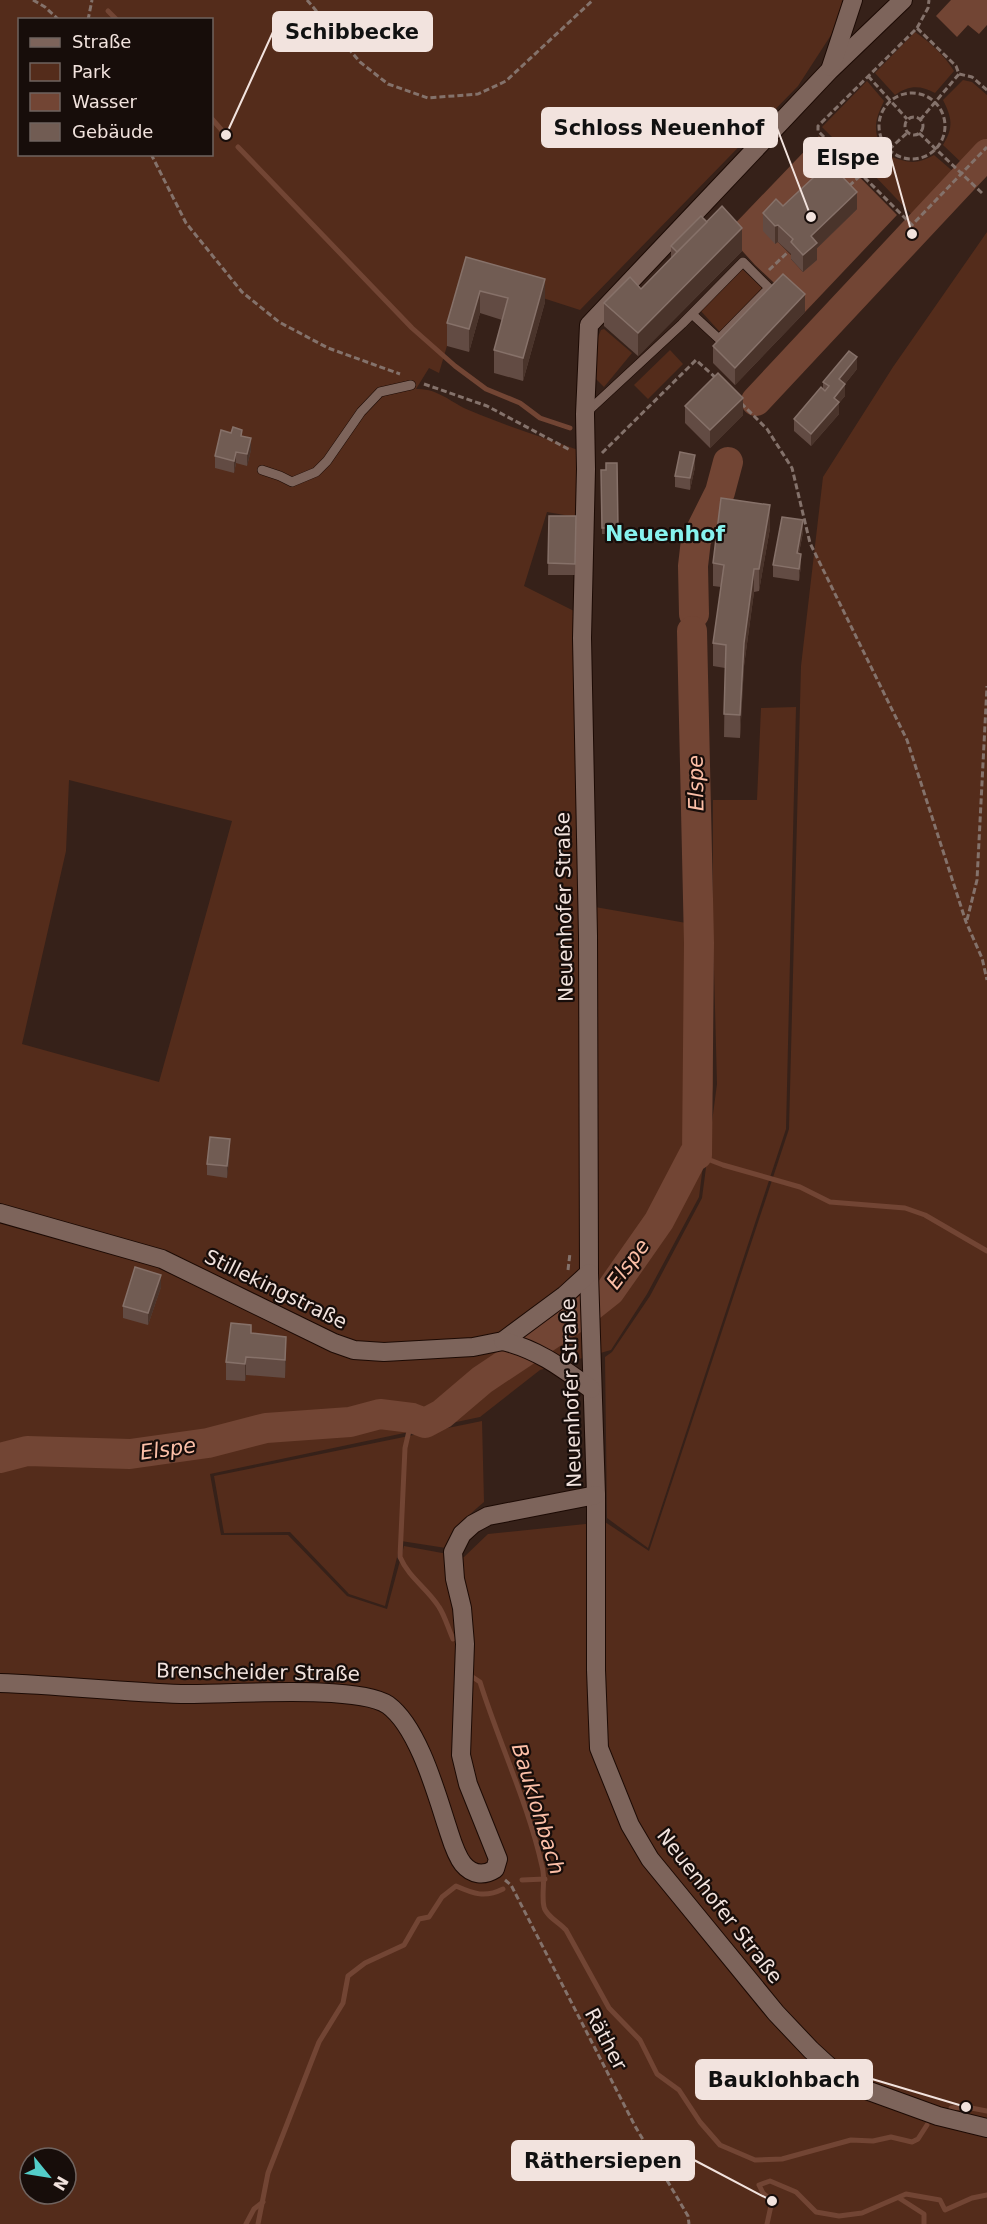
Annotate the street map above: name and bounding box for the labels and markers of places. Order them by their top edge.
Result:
callout: Schibbecke [273,12,432,51]
callout: Schloss Neuenhof [542,108,777,147]
callout: Elspe [804,138,891,177]
callout: Bauklohbach [696,2060,872,2099]
callout: Räthersiepen [512,2141,694,2180]

